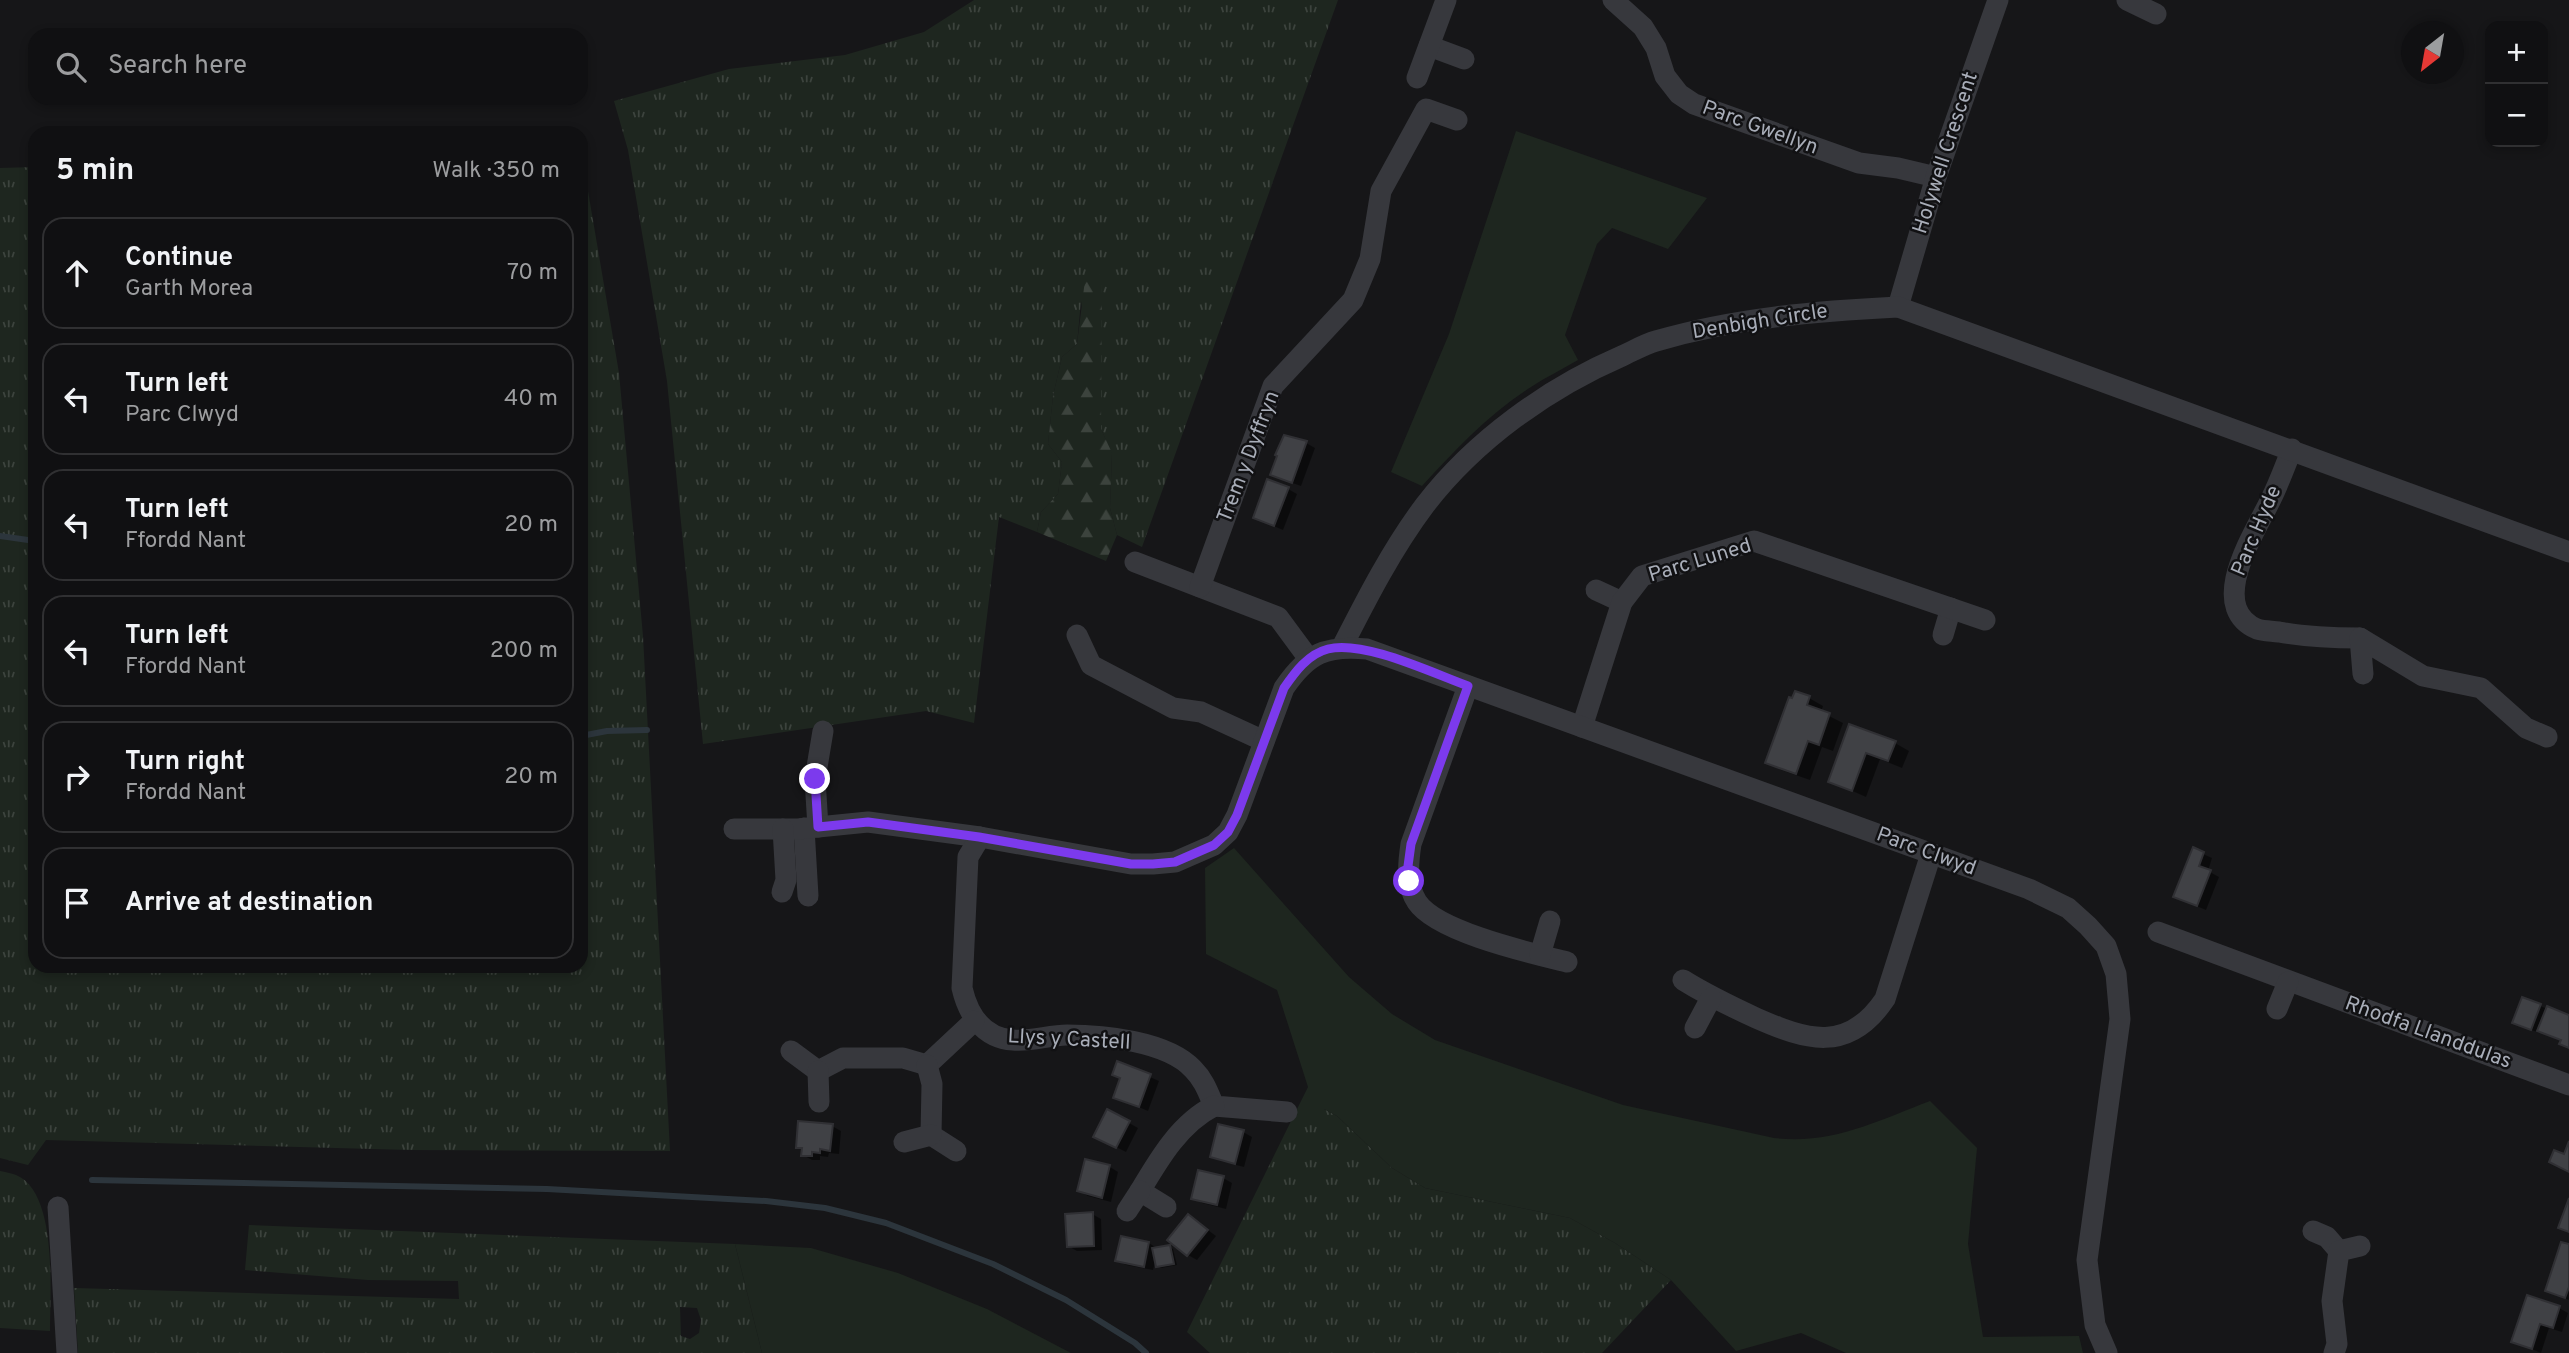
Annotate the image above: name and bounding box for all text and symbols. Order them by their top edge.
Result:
north arrow [2401,21,2464,84]
map controls [2485,21,2548,147]
button: + [2485,21,2548,84]
search box [28,28,588,105]
icon: search [52,48,90,86]
text: Search here [108,50,247,83]
street label: Holywell Crescent [1907,69,1985,237]
button: − [2485,84,2548,147]
street label: Parc Gwellyn [1698,95,1822,161]
text: 5 min [56,153,134,190]
text: Walk · 350 m [432,157,560,186]
text: Continue [125,242,233,275]
icon: ahead [58,254,96,292]
text: 70 m [507,259,558,288]
text: Garth Morea [125,275,253,304]
street label: Denbigh Circle [1690,298,1830,346]
text: Turn left [125,368,229,401]
icon: left [58,380,96,418]
text: 40 m [504,385,558,414]
street label: Trem y Dyffryn [1211,387,1287,527]
text: Parc Clwyd [125,401,239,430]
street label: Parc Hyde [2226,482,2288,580]
text: Turn left [125,494,229,527]
icon: left [58,506,96,544]
text: 20 m [504,511,558,540]
text: Ffordd Nant [125,527,246,556]
street label: Parc Luned [1645,533,1755,589]
text: Turn left [125,620,229,653]
icon: left [58,632,96,670]
text: 200 m [490,637,558,666]
text: Ffordd Nant [125,653,246,682]
text: Turn right [125,746,245,779]
icon: right [58,758,96,796]
text: 20 m [504,763,558,792]
route end [799,763,830,794]
text: Ffordd Nant [125,779,246,808]
street label: Parc Clwyd [1872,822,1980,882]
route start [1393,865,1424,896]
icon: arrive [58,884,96,922]
text: Arrive at destination [125,887,373,920]
street label: Rhodfa Llanddulas [2341,990,2515,1076]
street label: Llys y Castell [1007,1023,1131,1057]

